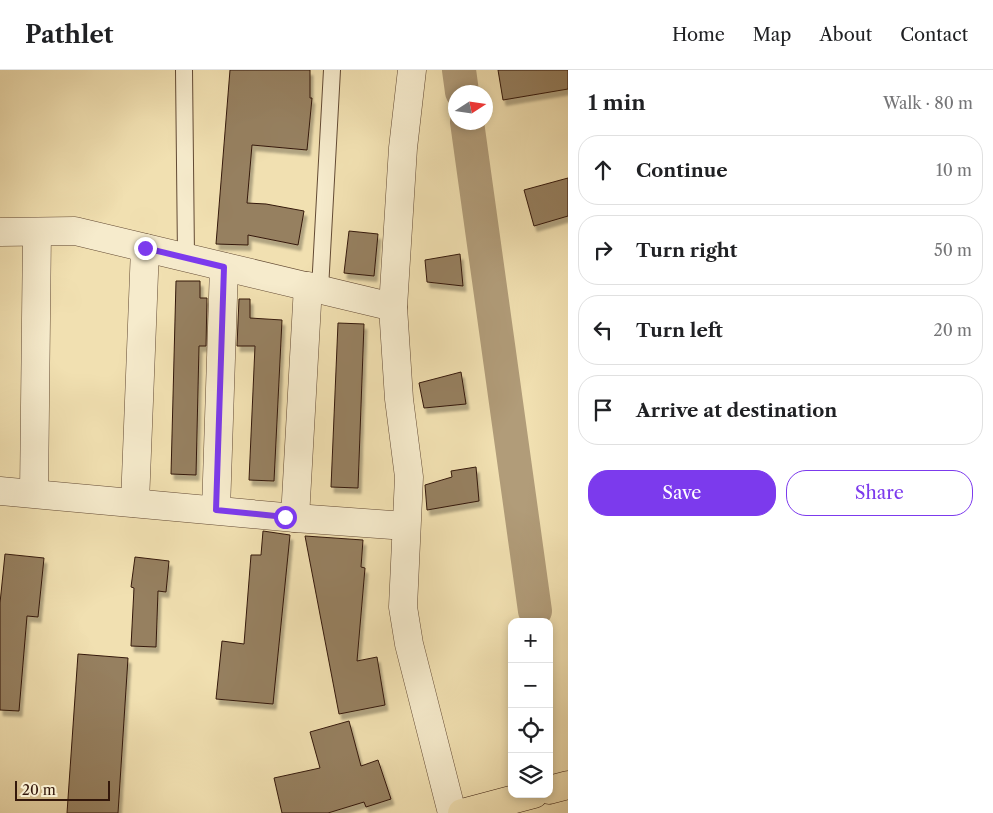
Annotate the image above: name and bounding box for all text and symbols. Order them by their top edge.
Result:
text: Pathlet [25,20,113,49]
text: Home [672,24,725,46]
text: Map [753,24,791,46]
text: About [819,24,872,46]
text: Contact [900,24,968,46]
north arrow [448,85,493,130]
text: 1 min [588,90,646,115]
text: Walk · 80 m [883,93,973,113]
icon: ahead [589,156,617,184]
text: Continue [636,159,728,182]
text: 10 m [936,160,972,180]
icon: right [589,236,617,264]
route end [134,237,157,260]
text: Turn right [636,239,737,262]
text: 50 m [934,240,972,260]
icon: left [589,316,617,344]
text: Turn left [636,319,723,342]
text: 20 m [933,320,972,340]
icon: arrive [589,396,617,424]
text: Arrive at destination [636,399,837,422]
button: Save [588,470,776,516]
button: Share [786,470,973,516]
route start [274,506,297,529]
map controls [508,618,553,798]
button: + [508,618,553,663]
button: − [508,663,553,708]
button: locate [508,708,553,753]
button: layers [508,753,553,798]
scale bar [15,778,110,801]
text: 20 m [22,781,56,799]

